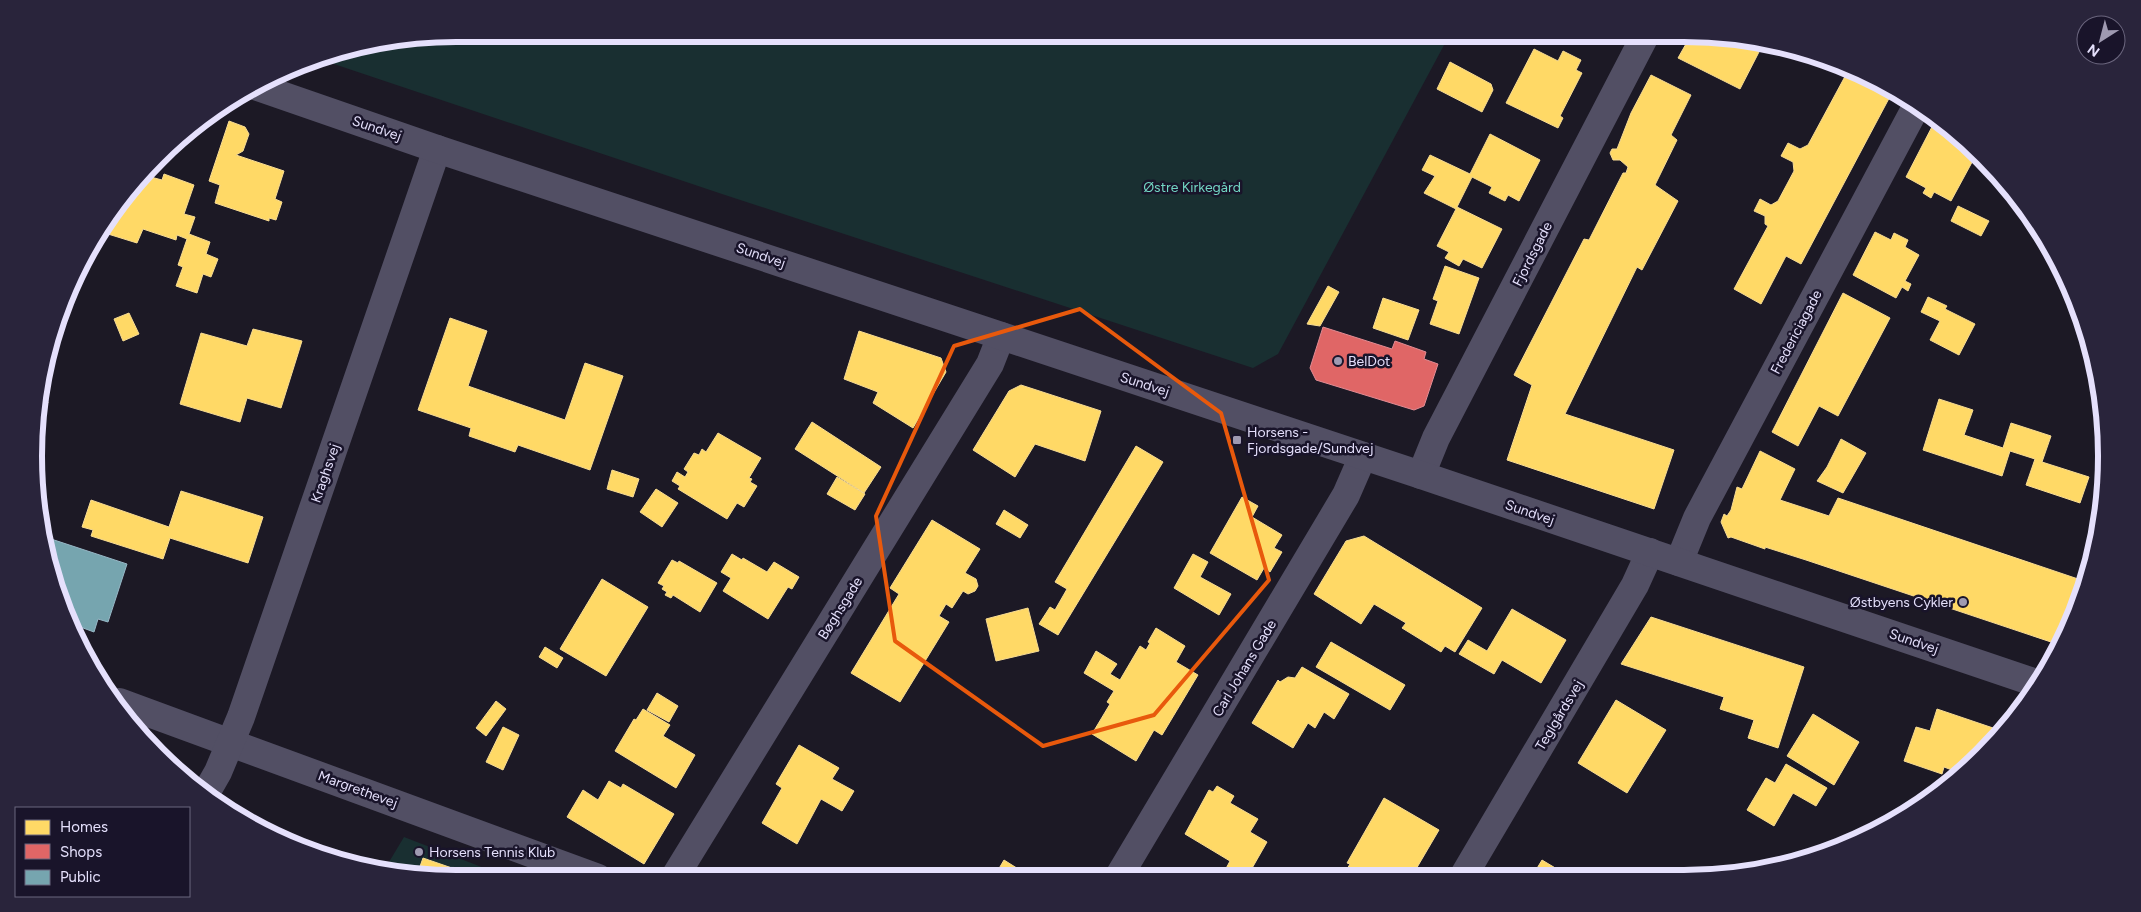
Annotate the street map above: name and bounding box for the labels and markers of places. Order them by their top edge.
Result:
place label: BelDot [1348,353,1390,370]
marker: BelDot [1332,355,1344,367]
place label: Horsens - Fjordsgade/Sundvej [1247,424,1374,457]
marker: Horsens - Fjordsgade/Sundvej [1231,434,1243,446]
place label: Østbyens Cykler [1850,594,1953,611]
marker: Østbyens Cykler [1957,596,1969,608]
place label: Horsens Tennis Klub [429,844,555,861]
marker: Horsens Tennis Klub [413,846,425,858]

